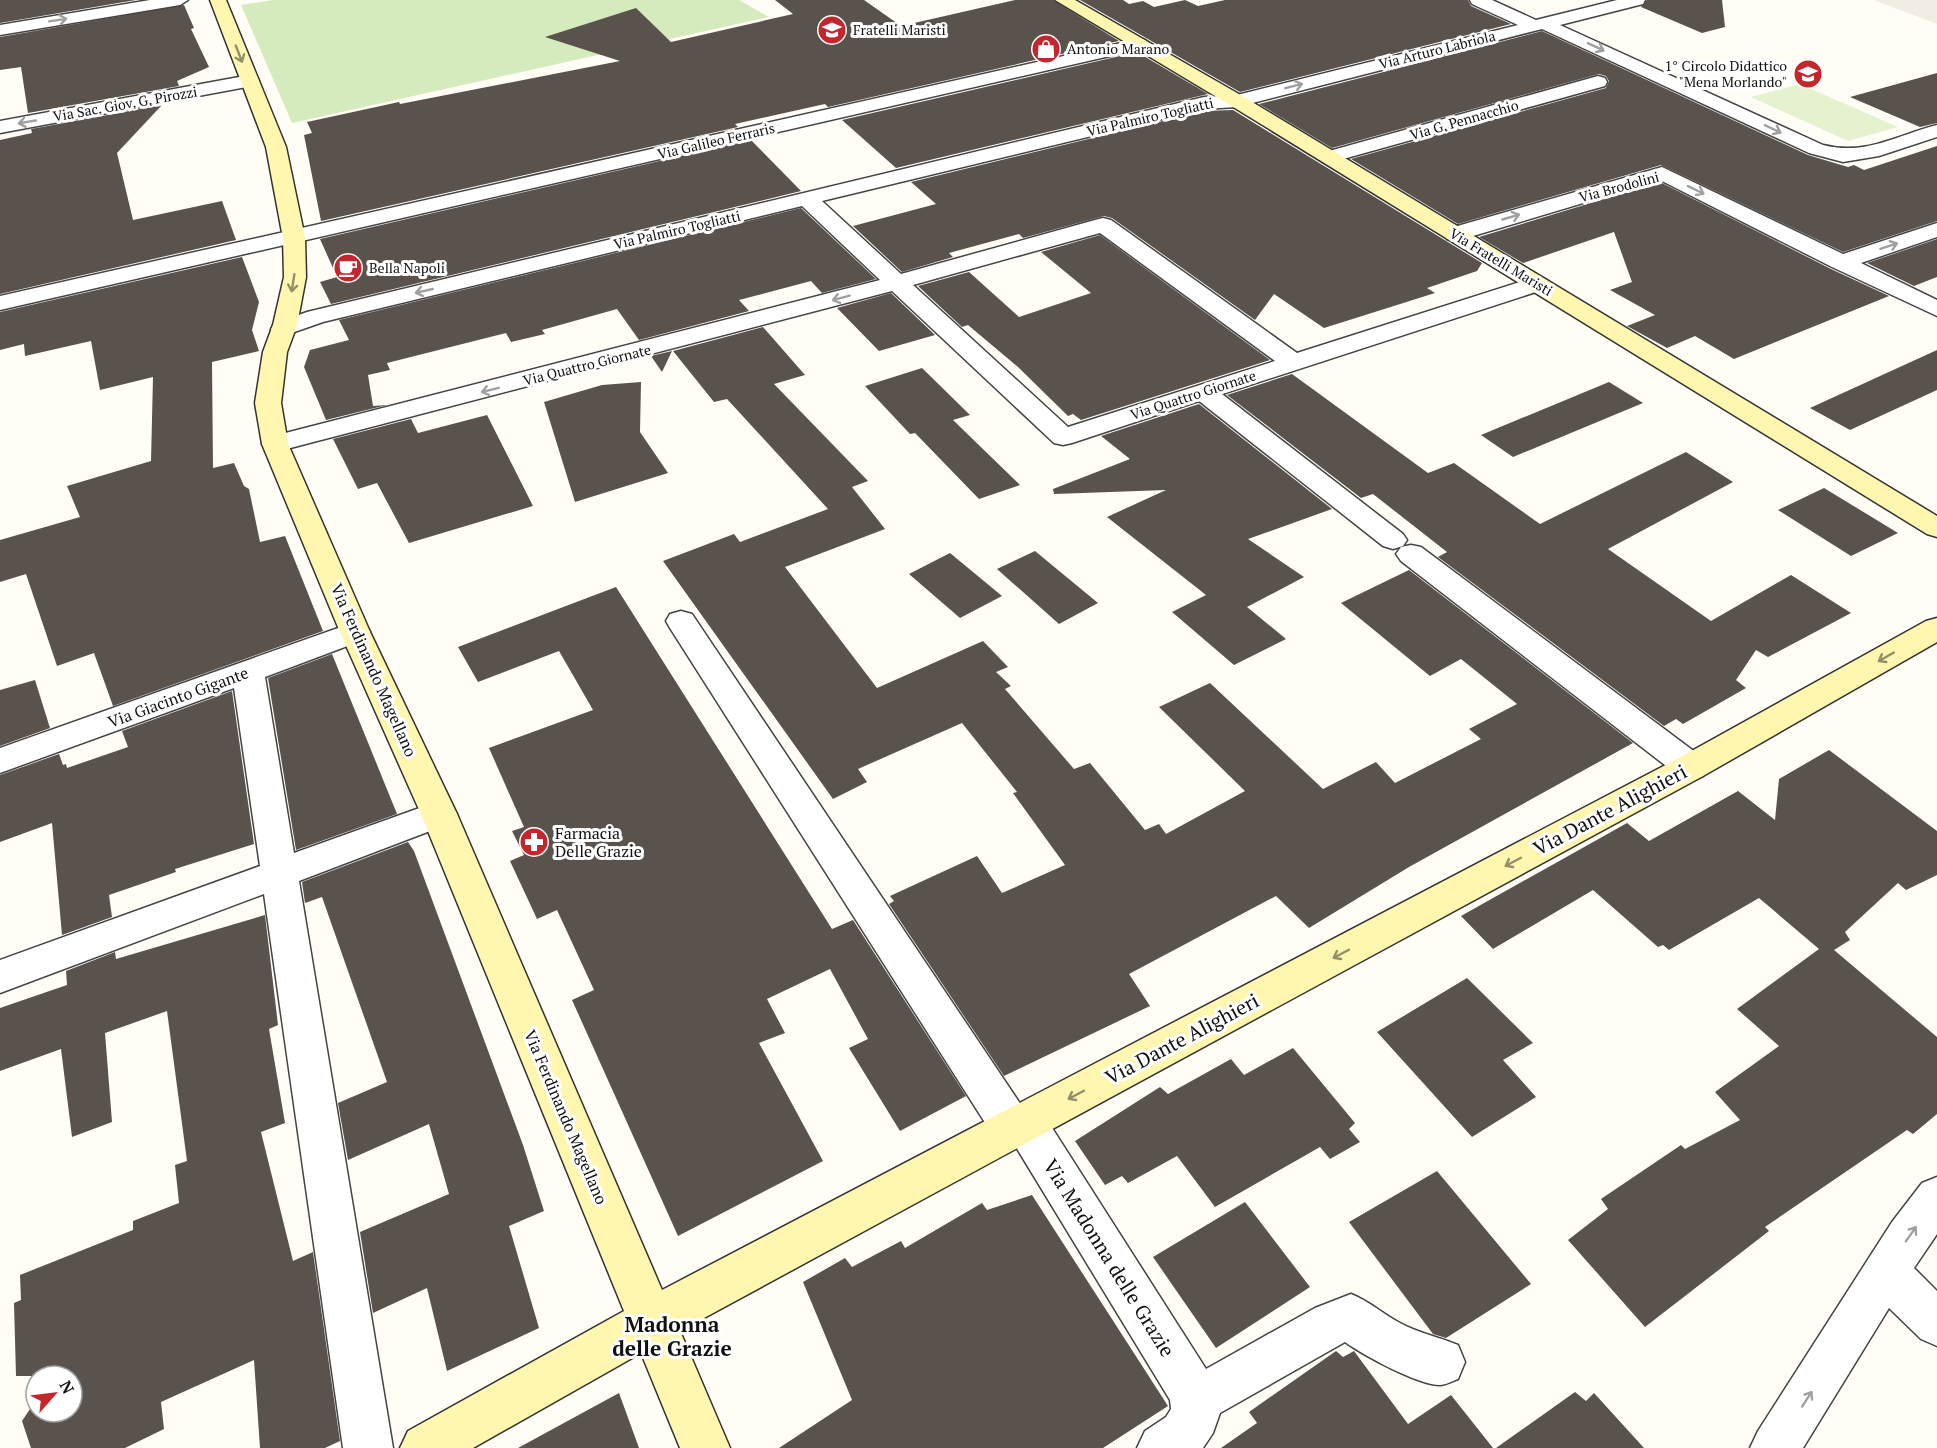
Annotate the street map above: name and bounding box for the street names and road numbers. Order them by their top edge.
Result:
street label: Via Arturo Labriola [1377,26,1497,73]
street label: Via Sac. Giov. G. Pirozzi [51,81,199,126]
street label: Via Palmiro Togliatti [1085,93,1215,140]
street label: Via G. Pennacchio [1407,95,1521,144]
street label: Via Galileo Ferraris [655,118,776,163]
street label: Via Brodolini [1577,167,1661,206]
street label: Via Palmiro Togliatti [612,206,742,253]
street label: Via Fratelli Maristi [1446,223,1556,300]
street label: Via Quattro Giornate [521,339,653,390]
street label: Via Quattro Giornate [1128,365,1258,424]
street label: Via Ferdinando Magellano [326,580,422,760]
street label: Via Giacinto Gigante [105,661,251,733]
street label: Via Dante Alighieri [1528,758,1691,862]
street label: Via Dante Alighieri [1100,987,1263,1091]
street label: Via Ferdinando Magellano [519,1026,613,1208]
street label: Via Madonna delle Grazie [1037,1154,1181,1362]

